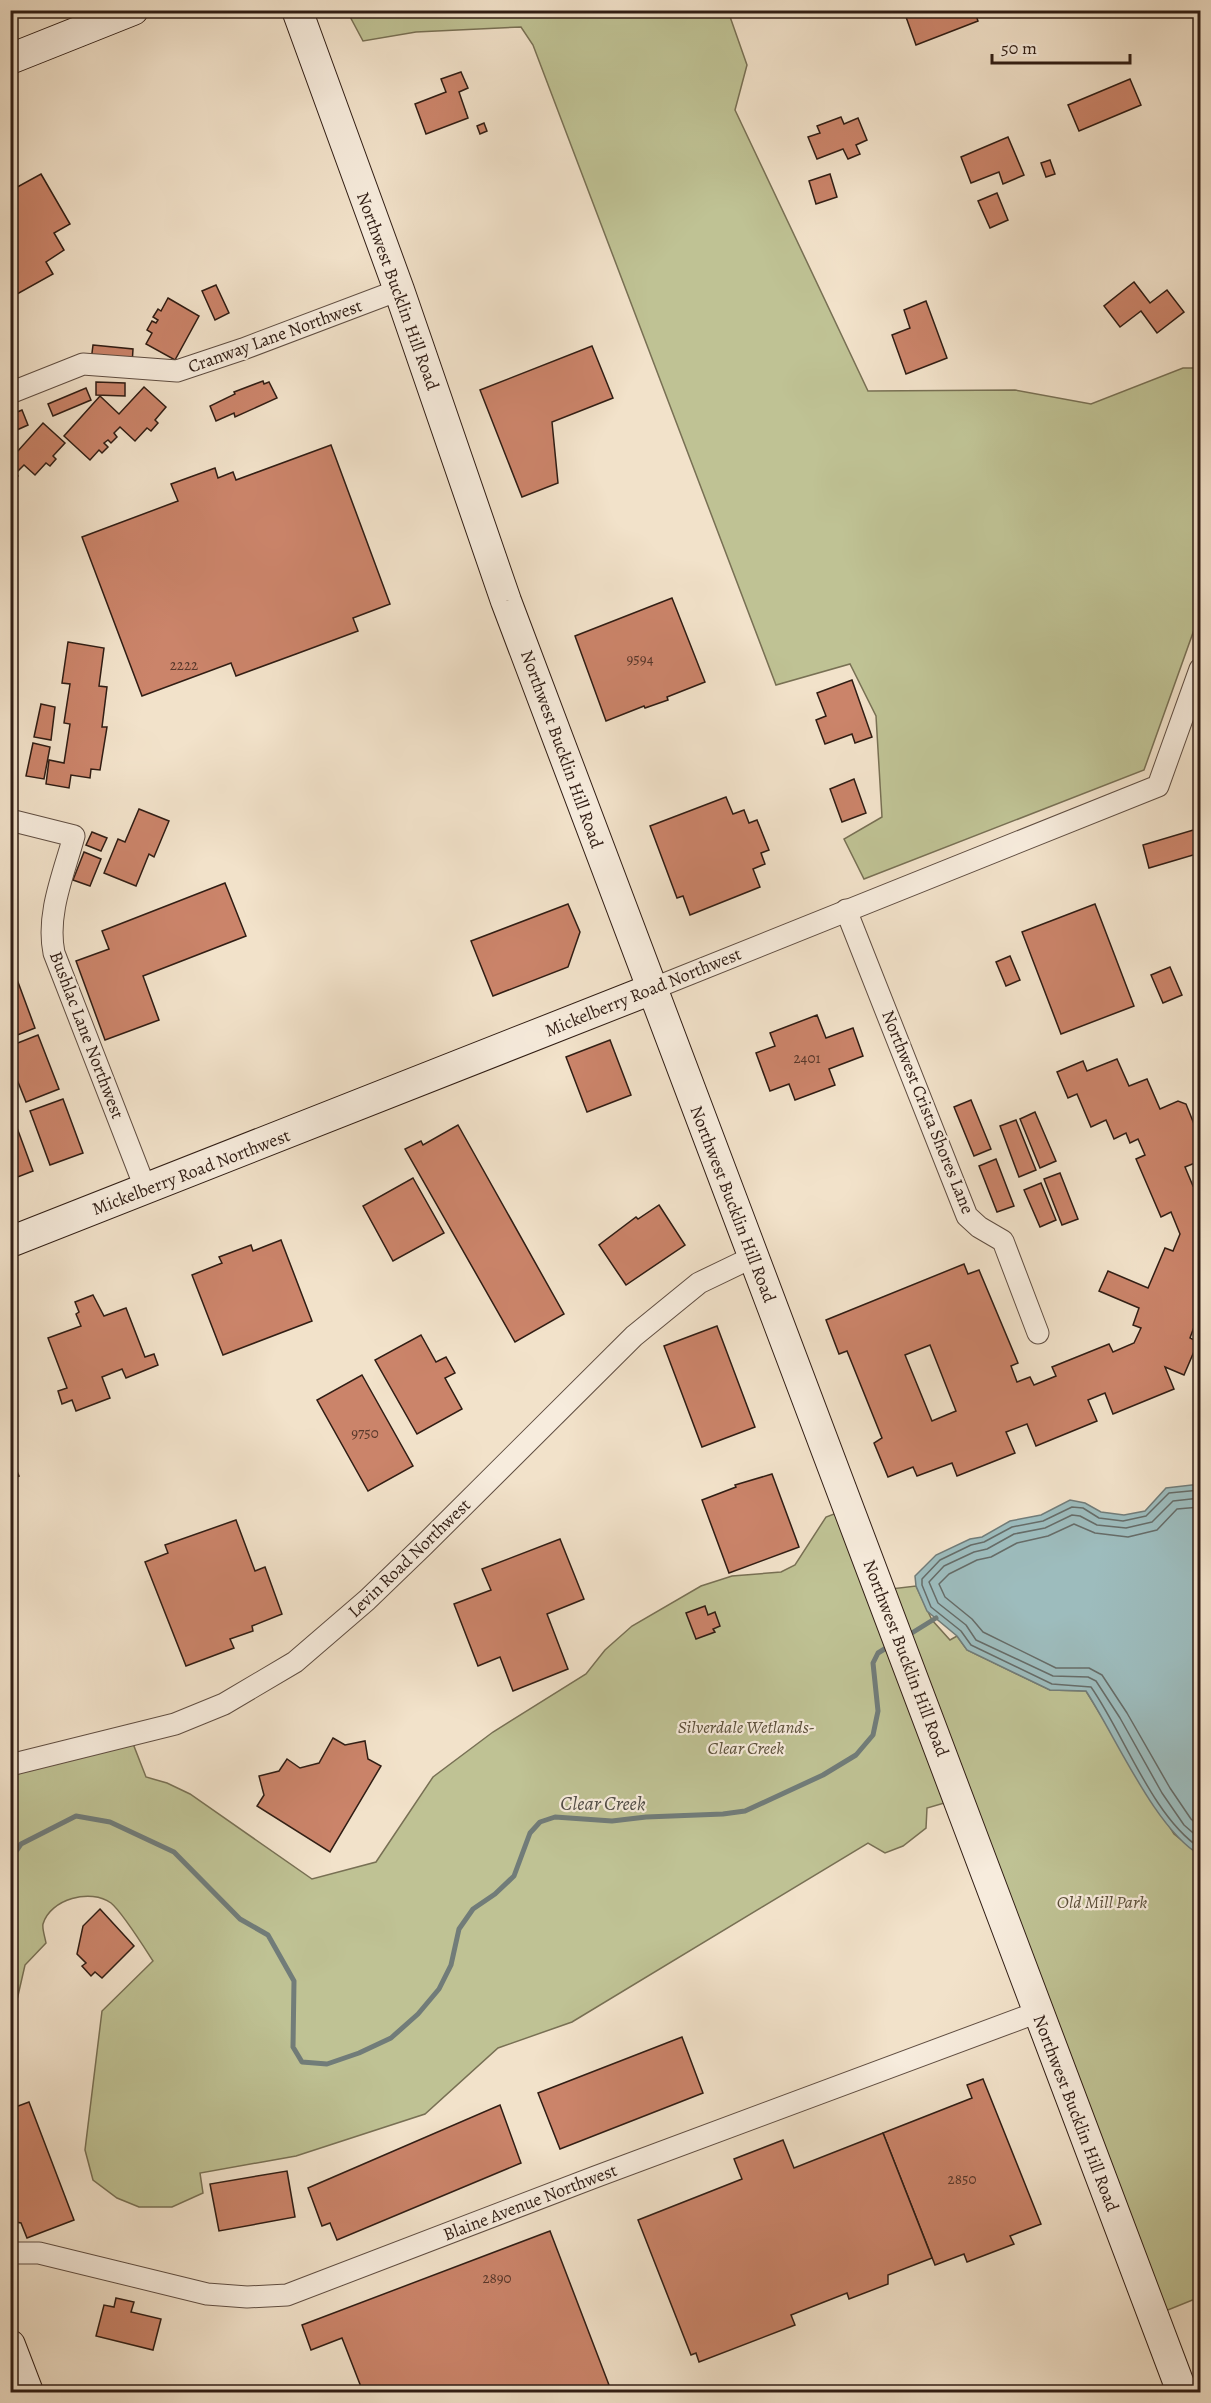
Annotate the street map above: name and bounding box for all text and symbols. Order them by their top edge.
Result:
scale bar [992,27,1130,65]
text: 50 m [1001,36,1037,60]
street label: Northwest Bucklin Hill Road [351,189,445,394]
street label: Cranway Lane Northwest [185,293,366,379]
street label: Northwest Bucklin Hill Road [515,647,609,852]
house number: 9594 [627,649,654,669]
house number: 2222 [170,655,198,675]
street label: Mickelberry Road Northwest [541,942,745,1042]
street label: Bushlac Lane Northwest [44,948,130,1122]
street label: Northwest Crista Shores Lane [876,1007,980,1217]
house number: 2401 [793,1048,821,1068]
street label: Northwest Bucklin Hill Road [684,1102,782,1306]
street label: Mickelberry Road Northwest [89,1123,293,1221]
house number: 9750 [351,1423,379,1443]
street label: Levin Road Northwest [342,1493,476,1623]
street label: Northwest Bucklin Hill Road [857,1556,955,1760]
park label: Silverdale Wetlands- Clear Creek [678,1715,815,1760]
water label: Clear Creek [560,1790,646,1817]
park label: Old Mill Park [1057,1890,1147,1914]
street label: Northwest Bucklin Hill Road [1027,2011,1125,2215]
street label: Blaine Avenue Northwest [440,2158,620,2246]
house number: 2850 [948,2169,976,2189]
house number: 2890 [482,2268,512,2288]

